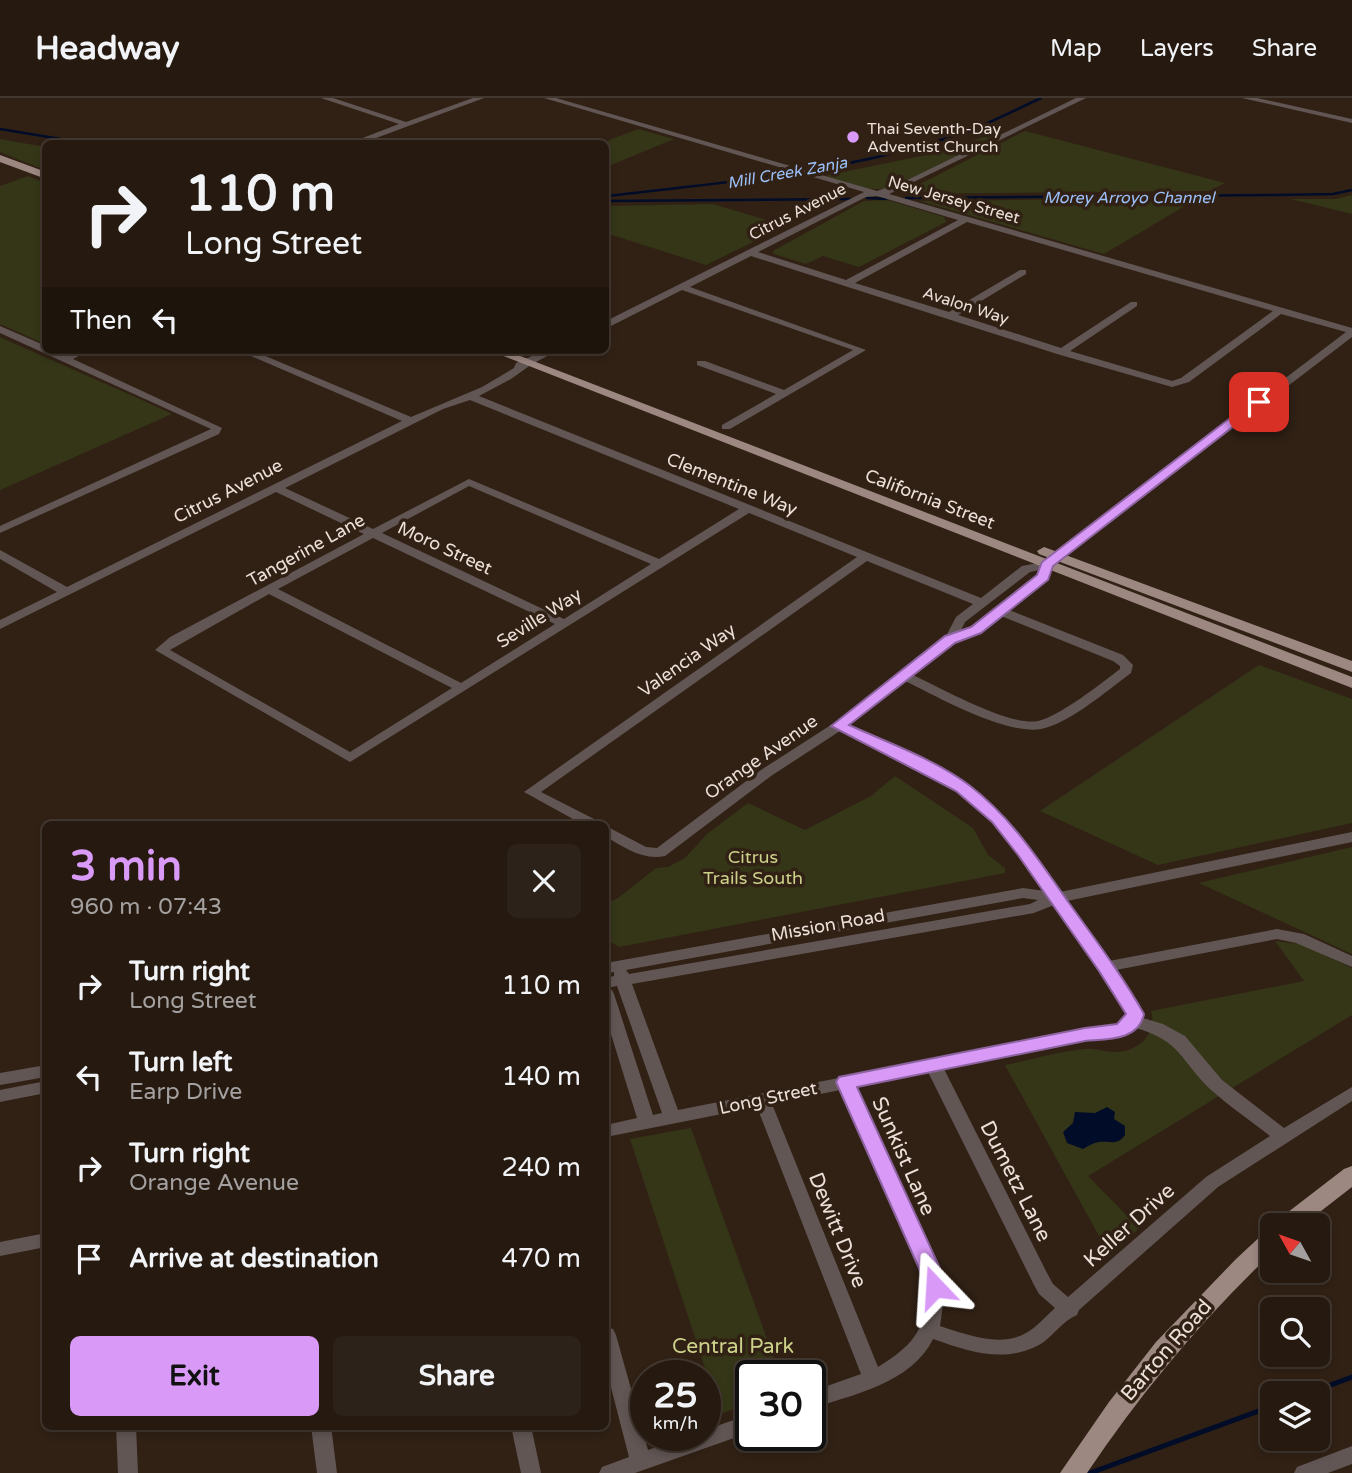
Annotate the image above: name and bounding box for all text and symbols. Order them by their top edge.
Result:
text: Headway [35,29,179,68]
text: Map [1050,34,1102,63]
text: Layers [1140,34,1214,63]
text: Share [1252,34,1317,63]
place label: Thai Seventh-Day Adventist Church [867,119,1001,157]
marker: Thai Seventh-Day Adventist Church [845,129,861,145]
water label: Mill Creek Zanja [726,152,850,193]
text: 110 m [185,165,335,224]
icon: right [70,168,161,259]
street label: New Jersey Street [885,172,1022,228]
street label: Citrus Avenue [746,179,849,245]
water label: Morey Arroyo Channel [1044,188,1216,208]
text: Long Street [185,225,362,263]
street label: Avalon Way [920,283,1012,329]
icon: left [146,301,184,339]
text: Then [70,305,132,336]
pin [1229,372,1289,432]
icon: arrive [1240,383,1278,421]
street label: Clementine Way [663,448,801,520]
street label: Citrus Avenue [170,454,286,528]
street label: California Street [862,464,998,534]
street label: Tangerine Lane [243,509,369,591]
street label: Moro Street [394,517,496,580]
street label: Seville Way [492,583,586,653]
street label: Valencia Way [634,618,740,701]
street label: Orange Avenue [700,710,822,804]
text: 3 min [70,841,182,892]
button: close [507,844,581,918]
park label: Citrus Trails South [703,846,803,889]
text: 960 m · 07:43 [70,893,222,921]
street label: Mission Road [769,904,887,946]
text: Turn right [129,956,250,987]
icon: right [70,967,108,1005]
text: 110 m [501,970,581,1001]
text: Long Street [129,987,256,1015]
text: Turn left [129,1047,232,1078]
icon: left [70,1058,108,1096]
text: 140 m [501,1061,581,1092]
street label: Long Street [717,1077,819,1119]
text: Earp Drive [129,1078,242,1106]
street label: Sunkist Lane [866,1093,941,1219]
street label: Dumetz Lane [974,1117,1057,1246]
text: Turn right [129,1138,250,1169]
icon: right [70,1149,108,1187]
text: 240 m [501,1152,581,1183]
text: Orange Avenue [129,1169,299,1197]
street label: Dewitt Drive [803,1169,872,1292]
street label: Keller Drive [1079,1178,1180,1273]
north arrow [1260,1213,1330,1283]
map controls [1260,1213,1330,1451]
icon: arrive [70,1240,108,1278]
text: Arrive at destination [129,1243,379,1274]
text: 470 m [501,1243,581,1274]
position arrow [898,1250,972,1324]
street label: Barton Road [1116,1295,1217,1406]
button: search [1260,1297,1330,1367]
park label: Central Park [672,1334,794,1359]
button: Exit [70,1336,319,1416]
button: Share [333,1336,581,1416]
speed limit sign: 30 [735,1360,826,1451]
text: 25 [654,1375,697,1417]
button: layers [1260,1381,1330,1451]
text: km/h [653,1412,698,1434]

